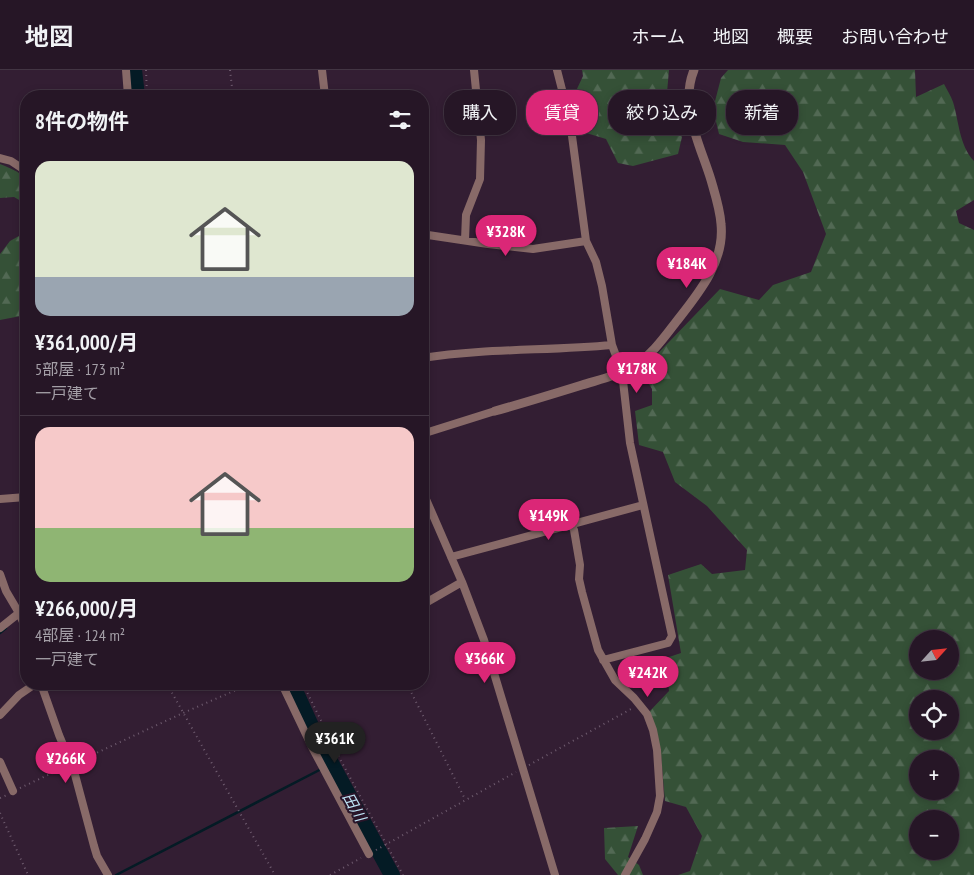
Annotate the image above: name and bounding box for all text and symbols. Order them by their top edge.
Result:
text: 地図 [25,21,73,52]
text: ホーム [632,25,685,48]
text: 地図 [713,25,749,48]
text: 概要 [777,25,813,48]
text: お問い合わせ [841,25,949,48]
chip: 購入 [444,90,516,135]
chip: 賃貸 [526,90,598,135]
chip: 絞り込み [608,90,716,135]
chip: 新着 [726,90,798,135]
icon: filters [386,106,414,134]
text: 8件の物件 [35,108,129,135]
icon: home [180,194,270,284]
pin: ¥328K [471,214,541,257]
text: ¥328K [487,221,525,241]
pin: ¥184K [652,246,722,289]
text: ¥184K [668,253,706,273]
text: ¥361,000/月 [35,329,138,356]
pin: ¥178K [602,352,672,394]
text: ¥178K [618,358,656,378]
text: 5部屋 · 173 m² [35,359,125,379]
text: 一戸建て [35,383,99,403]
icon: home [180,459,270,549]
pin: ¥149K [514,498,584,541]
text: ¥149K [530,505,568,525]
text: ¥266,000/月 [35,595,138,622]
text: 4部屋 · 124 m² [35,625,125,645]
north arrow [909,630,959,680]
map controls [909,630,959,860]
pin: ¥366K [450,642,520,684]
text: ¥366K [466,648,504,668]
text: 一戸建て [35,649,99,669]
pin: ¥242K [613,656,683,698]
text: ¥242K [629,662,667,682]
button: locate [909,690,959,740]
pin: ¥361K [300,722,370,764]
text: ¥361K [316,728,354,748]
pin: ¥266K [31,742,101,784]
text: ¥266K [47,748,85,768]
button: + [909,750,959,800]
water label: 田川 [339,789,371,826]
button: − [909,810,959,860]

